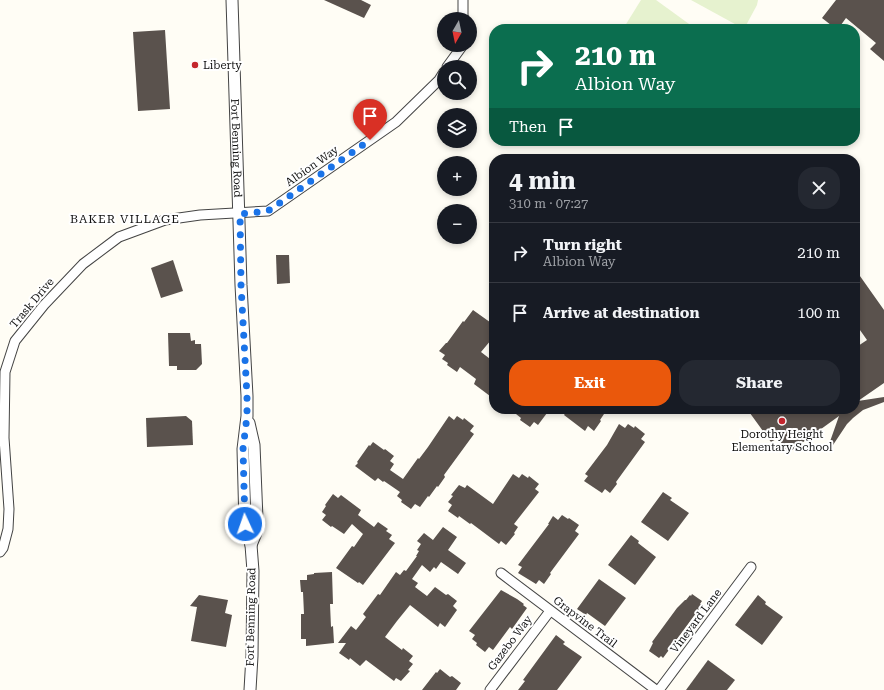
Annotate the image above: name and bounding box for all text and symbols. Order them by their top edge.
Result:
north arrow [437,12,477,52]
map controls [437,12,477,244]
text: 210 m [575,39,656,72]
icon: right [509,40,561,92]
place label: Liberty [203,59,242,72]
marker: Liberty [190,60,200,70]
button: search [437,60,477,100]
text: Albion Way [575,73,675,94]
street label: Fort Benning Road [229,98,245,198]
pin [353,99,387,140]
icon: arrive [359,105,381,127]
button: layers [437,108,477,148]
icon: arrive [555,116,577,138]
text: Then [509,118,547,136]
street label: Albion Way [283,143,341,189]
button: + [437,156,477,196]
text: 4 min [509,167,576,195]
button: close [798,167,840,209]
text: 310 m · 07:27 [509,196,588,211]
button: − [437,204,477,244]
district label: BAKER VILLAGE [70,212,180,226]
text: Turn right [543,236,622,254]
icon: right [509,242,531,264]
text: 210 m [797,244,840,262]
text: Albion Way [543,254,616,269]
street label: Trask Drive [7,275,57,331]
icon: arrive [509,302,531,324]
text: Arrive at destination [543,304,699,322]
text: 100 m [797,304,840,322]
button: Exit [509,360,671,406]
button: Share [679,360,840,406]
marker: Dorothy Height Elementary School [777,416,787,426]
place label: Dorothy Height Elementary School [732,428,833,454]
position arrow [224,503,266,545]
street label: Fort Benning Road [244,568,258,666]
street label: Vineyard Lane [668,586,724,656]
street label: Grapvine Trail [551,594,620,651]
street label: Gazebo Way [485,613,535,673]

